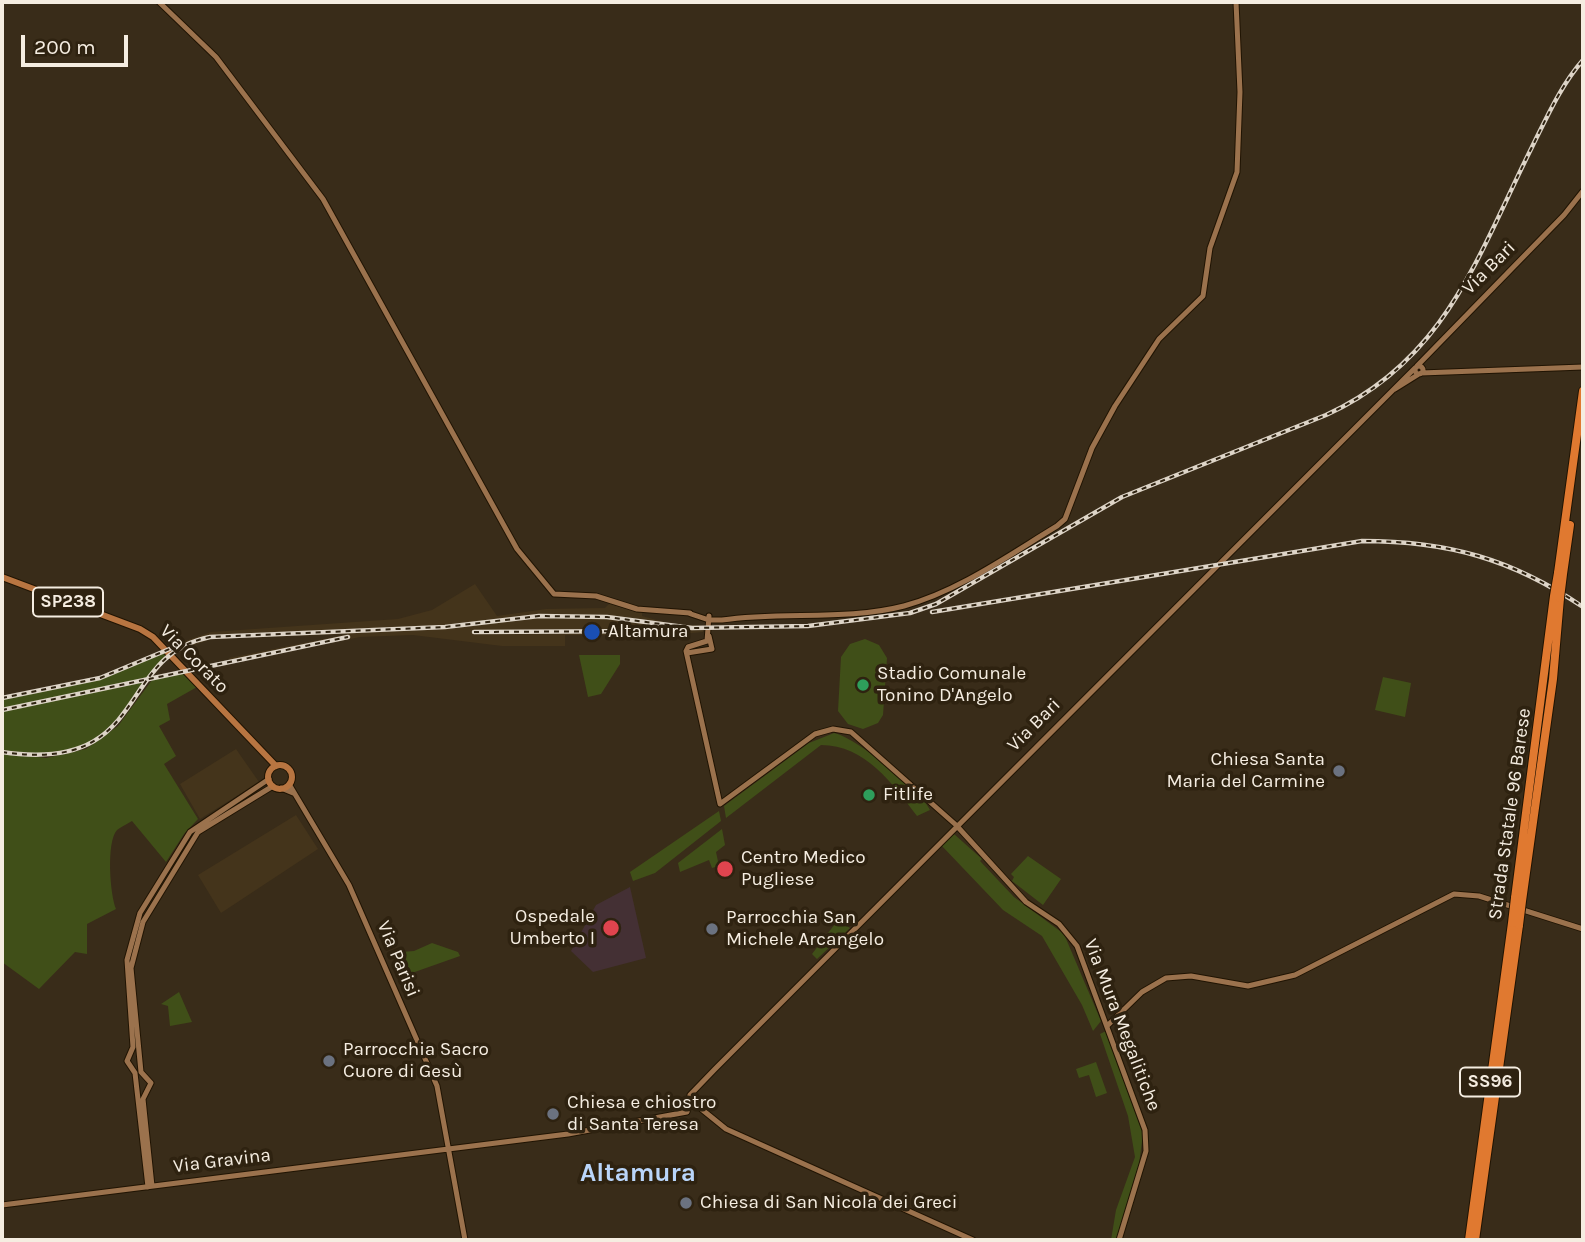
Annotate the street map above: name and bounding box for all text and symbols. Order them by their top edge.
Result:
scale bar [24,21,131,65]
text: 200 m [34,35,96,59]
street label: Via Bari [1458,237,1520,299]
road number: SP238 [33,588,103,616]
street label: Via Corato [155,620,233,698]
place label: Altamura [608,621,688,643]
marker: Altamura [582,622,602,642]
place label: Stadio Comunale Tonino D'Angelo [877,663,1026,707]
marker: Stadio Comunale Tonino D'Angelo [855,677,871,693]
street label: Via Bari [1003,694,1065,756]
street label: Strada Statale 96 Barese [1484,707,1536,921]
place label: Chiesa Santa Maria del Carmine [1166,749,1325,793]
marker: Chiesa Santa Maria del Carmine [1331,763,1347,779]
place label: Fitlife [883,784,933,806]
marker: Fitlife [861,787,877,803]
place label: Centro Medico Pugliese [741,847,866,891]
marker: Centro Medico Pugliese [715,859,735,879]
place label: Ospedale Umberto I [510,906,595,950]
place label: Parrocchia San Michele Arcangelo [726,907,884,951]
street label: Via Parisi [372,918,424,1000]
marker: Ospedale Umberto I [601,918,621,938]
marker: Parrocchia San Michele Arcangelo [704,921,720,937]
street label: Via Mura Megalitiche [1079,936,1165,1114]
place label: Parrocchia Sacro Cuore di Gesù [343,1039,489,1083]
marker: Parrocchia Sacro Cuore di Gesù [321,1053,337,1069]
road number: SS96 [1460,1068,1520,1097]
place label: Chiesa e chiostro di Santa Teresa [567,1092,716,1136]
marker: Chiesa e chiostro di Santa Teresa [545,1106,561,1122]
street label: Via Gravina [172,1144,272,1178]
district label: Altamura [580,1158,696,1190]
place label: Chiesa di San Nicola dei Greci [700,1192,957,1214]
marker: Chiesa di San Nicola dei Greci [678,1195,694,1211]

